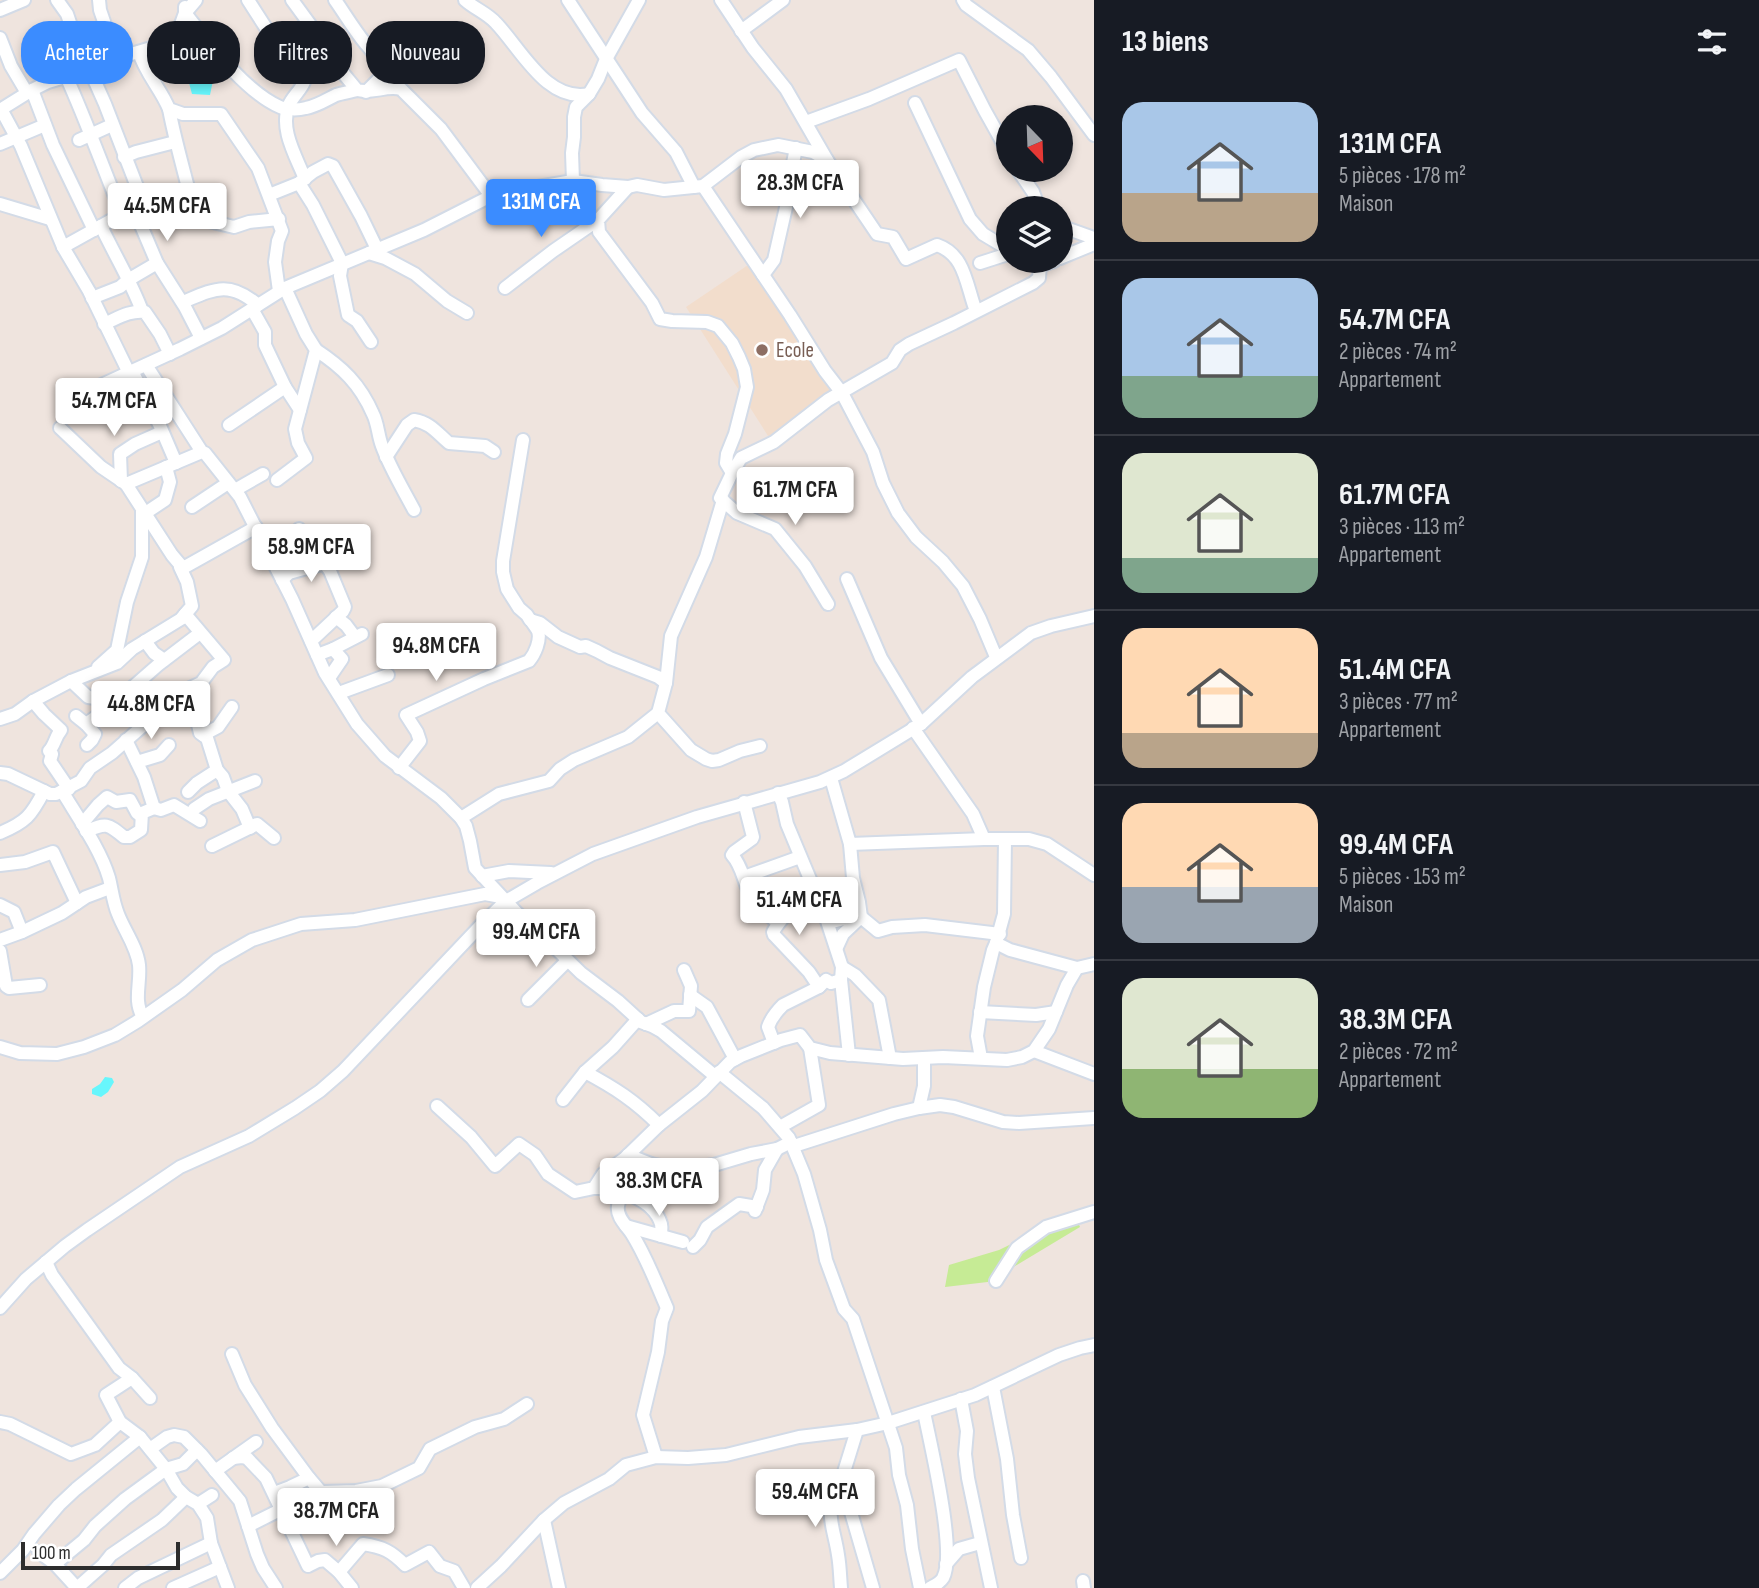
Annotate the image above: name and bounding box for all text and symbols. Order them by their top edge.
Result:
chip: Acheter [21,21,133,84]
chip: Louer [147,21,240,84]
chip: Filtres [254,21,352,84]
chip: Nouveau [366,21,485,84]
icon: filters [1693,23,1731,61]
text: 13 biens [1122,24,1209,60]
north arrow [996,105,1073,182]
map controls [996,105,1073,273]
text: 131M CFA [1339,126,1441,162]
icon: home [1178,130,1262,214]
pin: 28.3M CFA [720,160,880,220]
text: 5 pièces · 178 m² [1339,162,1466,190]
text: 28.3M CFA [757,169,843,197]
pin: 131M CFA [469,180,613,239]
pin: 44.5M CFA [87,184,247,243]
text: 131M CFA [502,188,580,216]
text: Maison [1339,190,1393,218]
text: 44.5M CFA [124,192,210,220]
button: layers [996,196,1073,273]
text: 54.7M CFA [1339,302,1450,338]
icon: home [1178,306,1262,390]
place label: Ecole [776,338,814,363]
text: 2 pièces · 74 m² [1339,338,1457,366]
marker: Ecole [754,342,770,358]
text: Appartement [1339,366,1441,394]
pin: 54.7M CFA [34,378,194,438]
text: 54.7M CFA [71,387,157,415]
pin: 61.7M CFA [715,468,875,527]
text: 61.7M CFA [753,476,837,504]
text: 61.7M CFA [1339,477,1449,513]
icon: home [1178,481,1262,565]
text: 3 pièces · 113 m² [1339,513,1465,541]
pin: 58.9M CFA [231,524,391,584]
text: 58.9M CFA [268,533,354,561]
text: Appartement [1339,541,1441,569]
pin: 94.8M CFA [356,624,516,683]
text: 94.8M CFA [392,632,480,660]
text: 51.4M CFA [1339,652,1451,688]
icon: home [1178,656,1262,740]
pin: 44.8M CFA [71,682,231,741]
text: 3 pièces · 77 m² [1339,688,1458,716]
text: 44.8M CFA [107,690,195,718]
text: Appartement [1339,716,1441,744]
text: 99.4M CFA [1339,827,1453,863]
icon: home [1178,831,1262,915]
text: 5 pièces · 153 m² [1339,863,1466,891]
pin: 51.4M CFA [719,878,879,937]
text: 51.4M CFA [756,886,842,914]
text: Maison [1339,891,1393,919]
pin: 99.4M CFA [456,909,616,969]
text: 99.4M CFA [492,918,580,946]
text: 38.3M CFA [1339,1002,1452,1038]
icon: home [1178,1006,1262,1090]
text: 2 pièces · 72 m² [1339,1038,1458,1066]
text: Appartement [1339,1066,1441,1094]
pin: 38.3M CFA [579,1158,739,1218]
text: 38.3M CFA [616,1167,702,1195]
pin: 59.4M CFA [735,1470,895,1529]
text: 59.4M CFA [772,1478,858,1506]
pin: 38.7M CFA [256,1488,416,1548]
text: 38.7M CFA [293,1497,379,1525]
scale bar [21,1539,180,1571]
text: 100 m [32,1542,71,1565]

